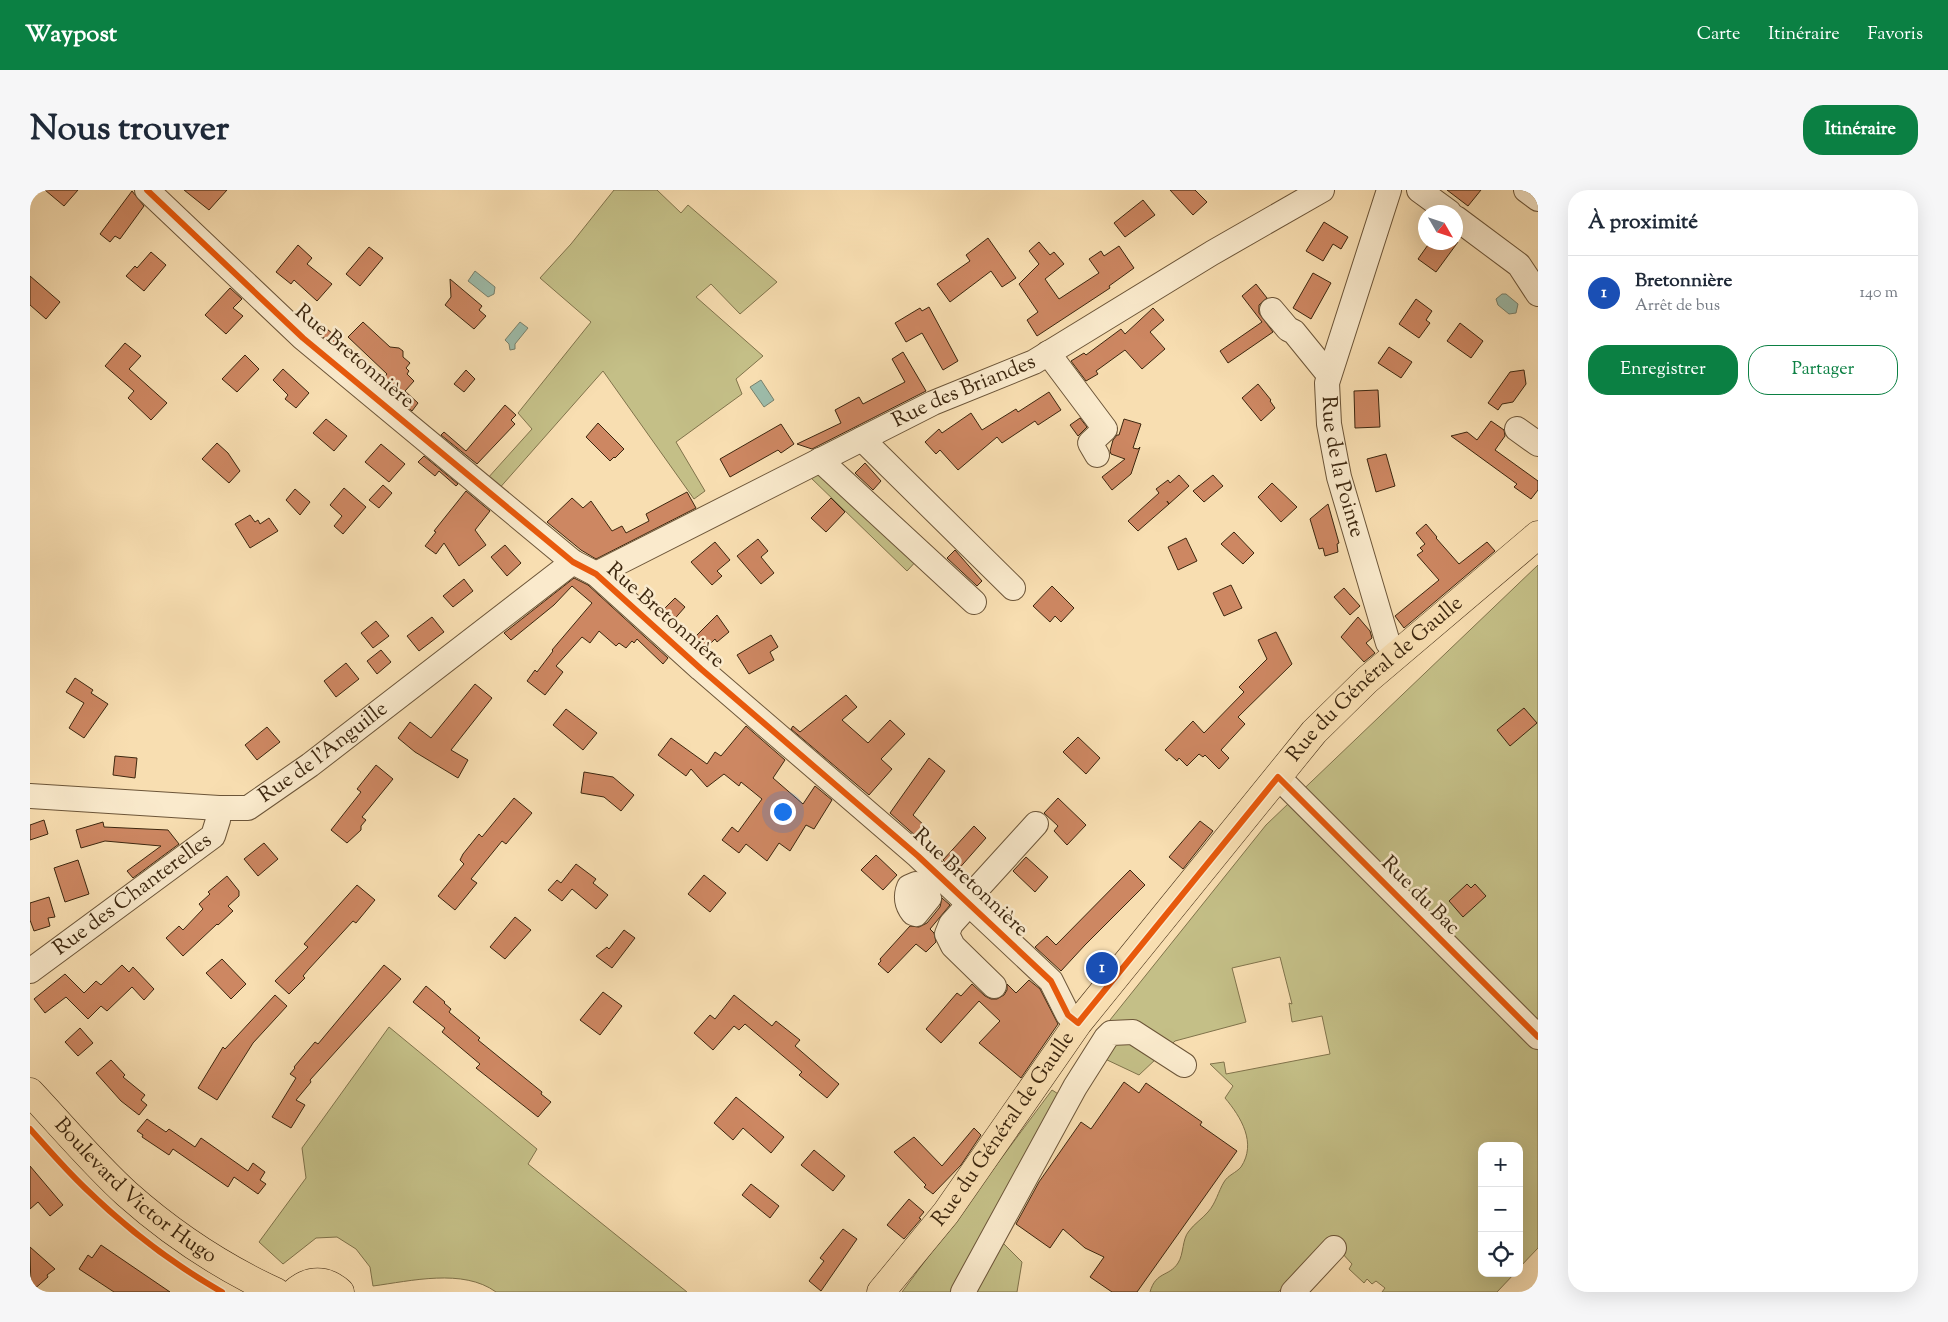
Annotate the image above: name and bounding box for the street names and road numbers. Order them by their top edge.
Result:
street label: Rue Bretonnière [288,298,420,416]
street label: Rue des Briandes [887,348,1041,436]
street label: Rue de la Pointe [1313,395,1371,541]
street label: Rue Bretonnière [599,556,731,676]
street label: Rue du Général de Gaulle [1280,589,1470,769]
street label: Rue de l'Anguille [253,695,395,811]
street label: Rue Bretonnière [905,821,1035,945]
street label: Rue des Chanterelles [48,826,219,964]
street label: Rue du Bac [1374,850,1466,942]
street label: Rue du Général de Gaulle [925,1026,1083,1234]
street label: Boulevard Victor Hugo [46,1112,222,1272]

